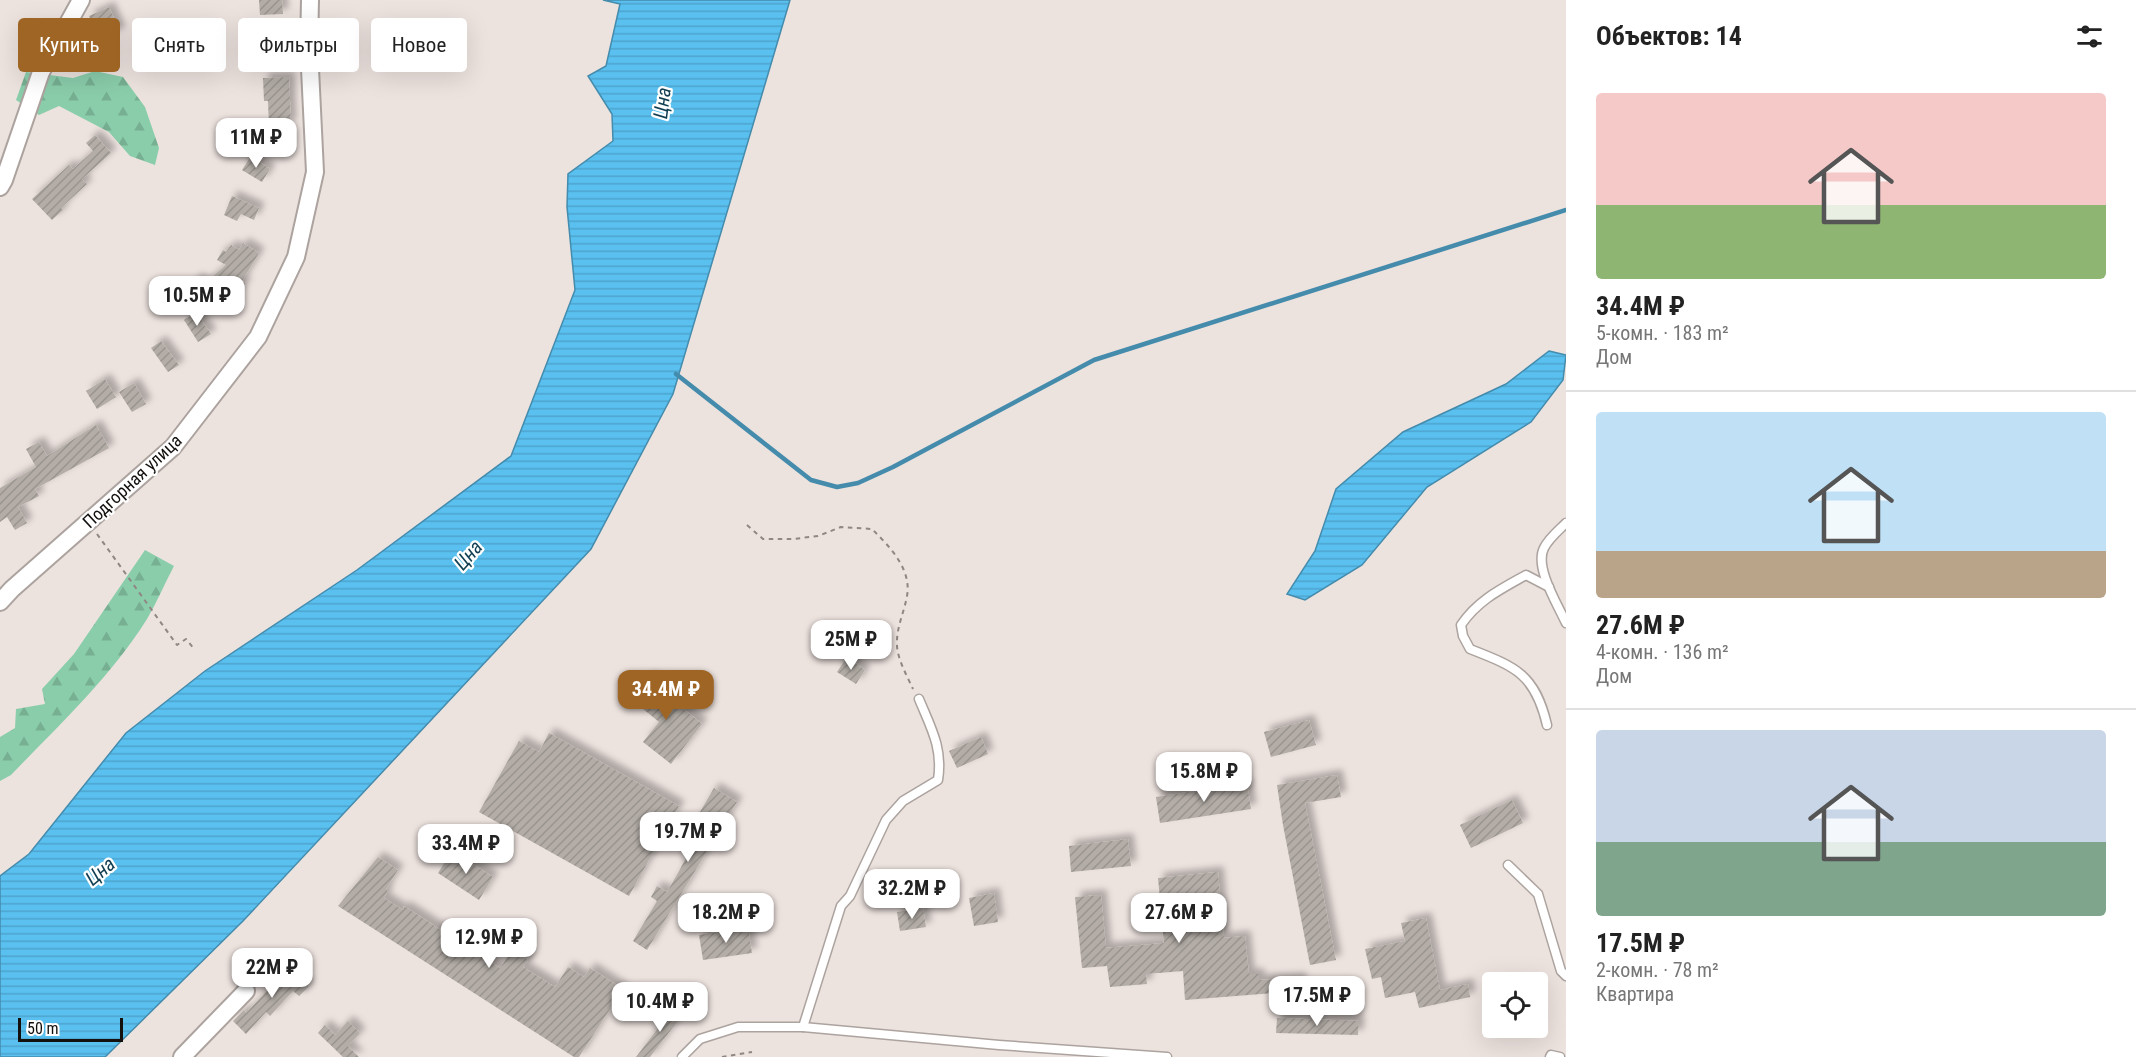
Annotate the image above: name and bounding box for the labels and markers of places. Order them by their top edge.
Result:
pin: 11M ₽ [214,118,298,169]
pin: 10.5M ₽ [142,276,252,327]
pin: 25M ₽ [809,620,893,671]
pin: 34.4M ₽ [611,670,721,721]
pin: 15.8M ₽ [1149,752,1259,803]
pin: 19.7M ₽ [633,812,743,863]
pin: 33.4M ₽ [411,824,521,875]
pin: 32.2M ₽ [857,869,967,920]
pin: 18.2M ₽ [671,893,781,944]
pin: 27.6M ₽ [1124,893,1234,944]
pin: 12.9M ₽ [434,918,544,969]
pin: 22M ₽ [230,948,314,999]
pin: 17.5M ₽ [1262,976,1372,1027]
pin: 10.4M ₽ [605,982,715,1033]

